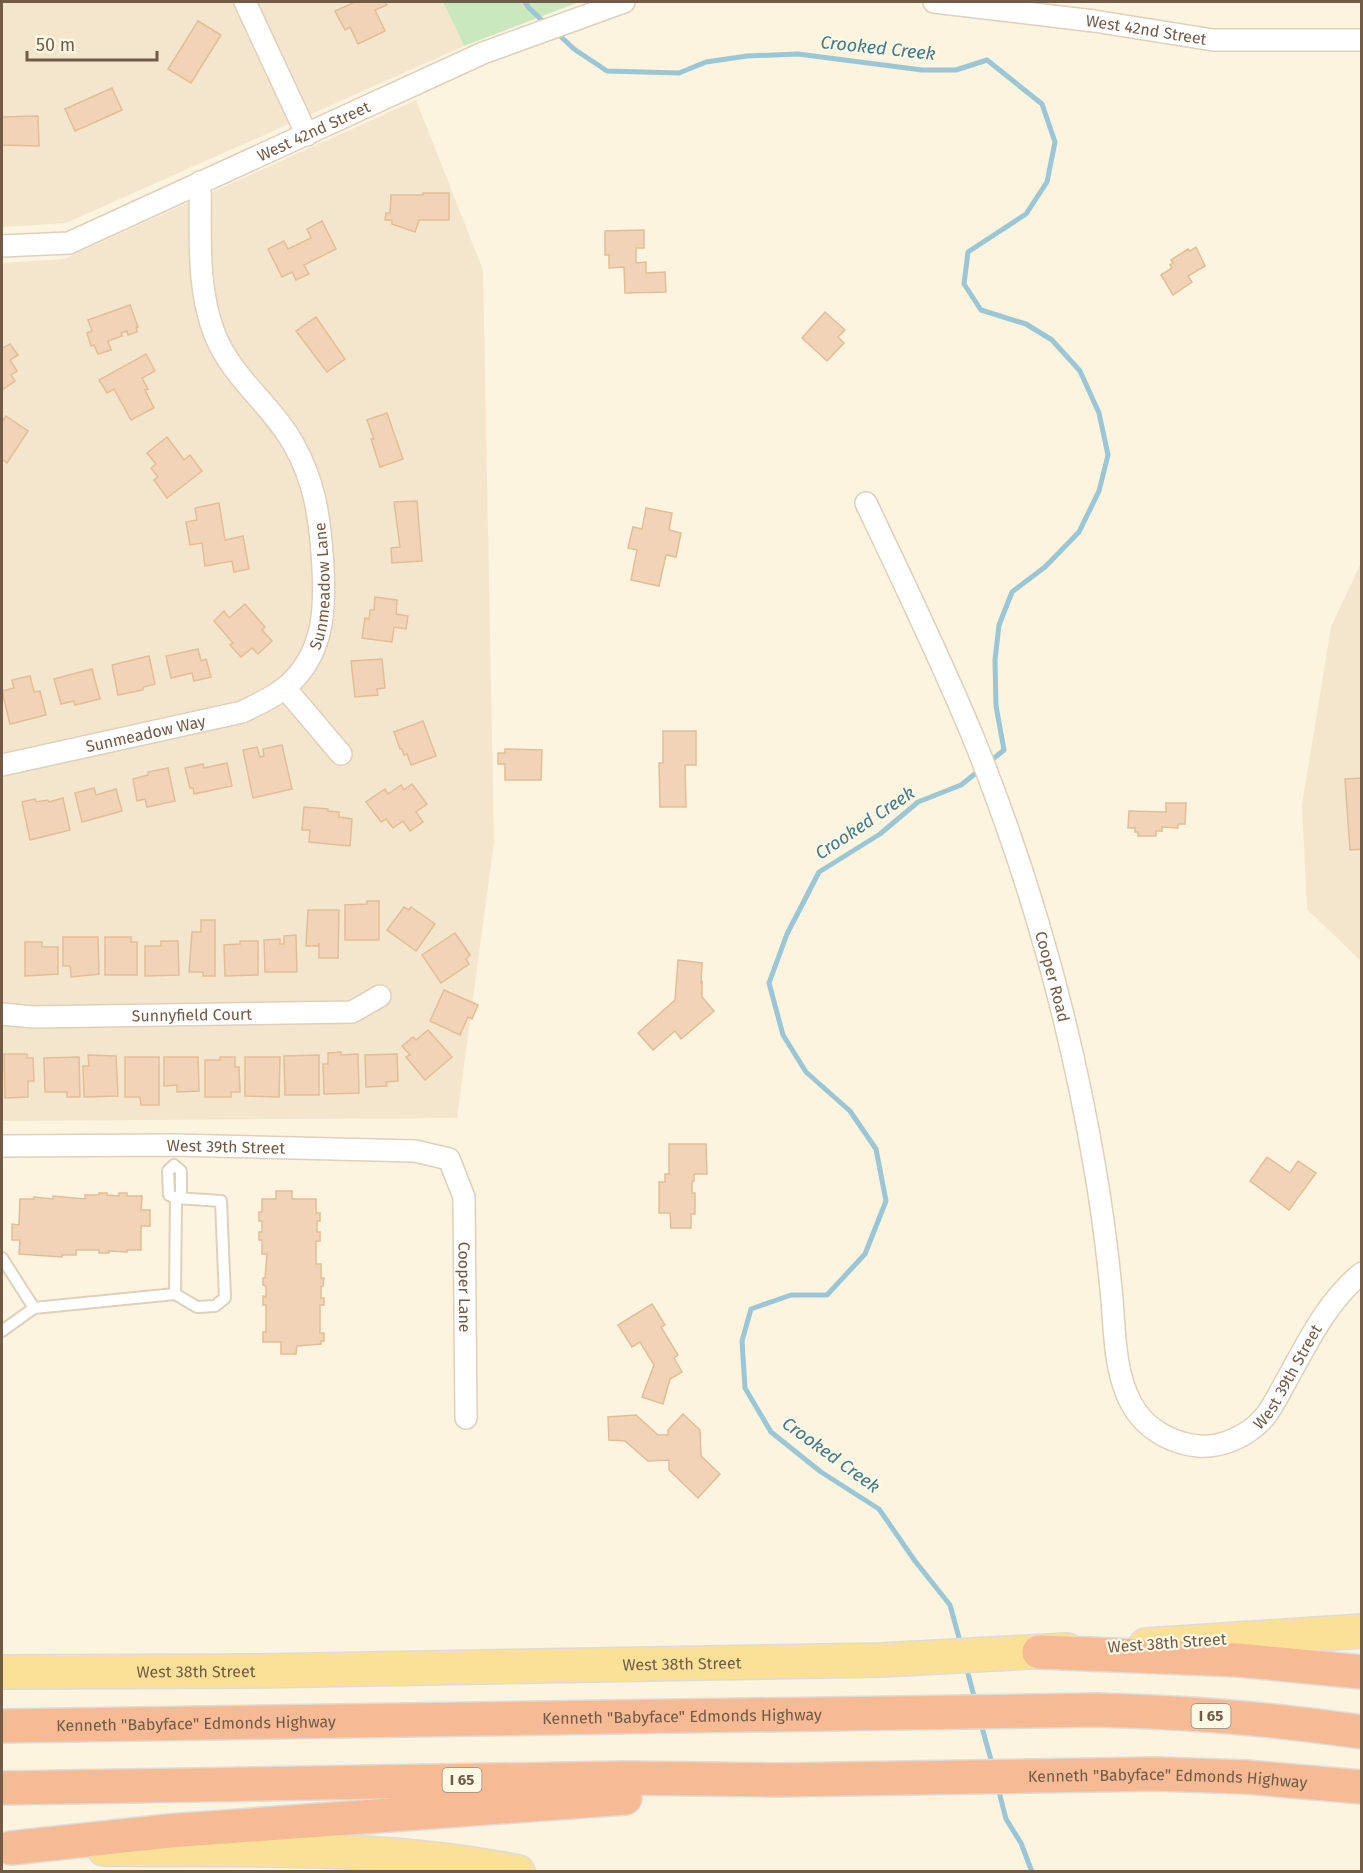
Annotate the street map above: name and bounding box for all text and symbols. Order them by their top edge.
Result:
street label: West 42nd Street [1085,11,1208,48]
scale bar [27,24,158,62]
water label: Crooked Creek [819,31,937,65]
text: 50 m [36,34,75,56]
street label: West 42nd Street [254,97,373,165]
street label: Sunmeadow Lane [305,521,333,652]
street label: Sunmeadow Way [84,711,207,756]
water label: Crooked Creek [811,781,919,864]
street label: Cooper Road [1031,929,1074,1024]
street label: Sunnyfield Court [132,1004,252,1025]
street label: West 39th Street [167,1135,286,1157]
street label: Cooper Lane [455,1242,475,1333]
street label: West 39th Street [1249,1321,1325,1433]
water label: Crooked Creek [778,1412,884,1498]
street label: West 38th Street [1107,1629,1227,1657]
street label: West 38th Street [622,1653,742,1674]
street label: West 38th Street [136,1662,256,1681]
road number: I 65 [1192,1704,1230,1728]
street label: Kenneth "Babyface" Edmonds Highway [542,1705,822,1728]
street label: Kenneth "Babyface" Edmonds Highway [56,1712,336,1735]
street label: Kenneth "Babyface" Edmonds Highway [1028,1764,1308,1792]
road number: I 65 [442,1768,482,1792]

